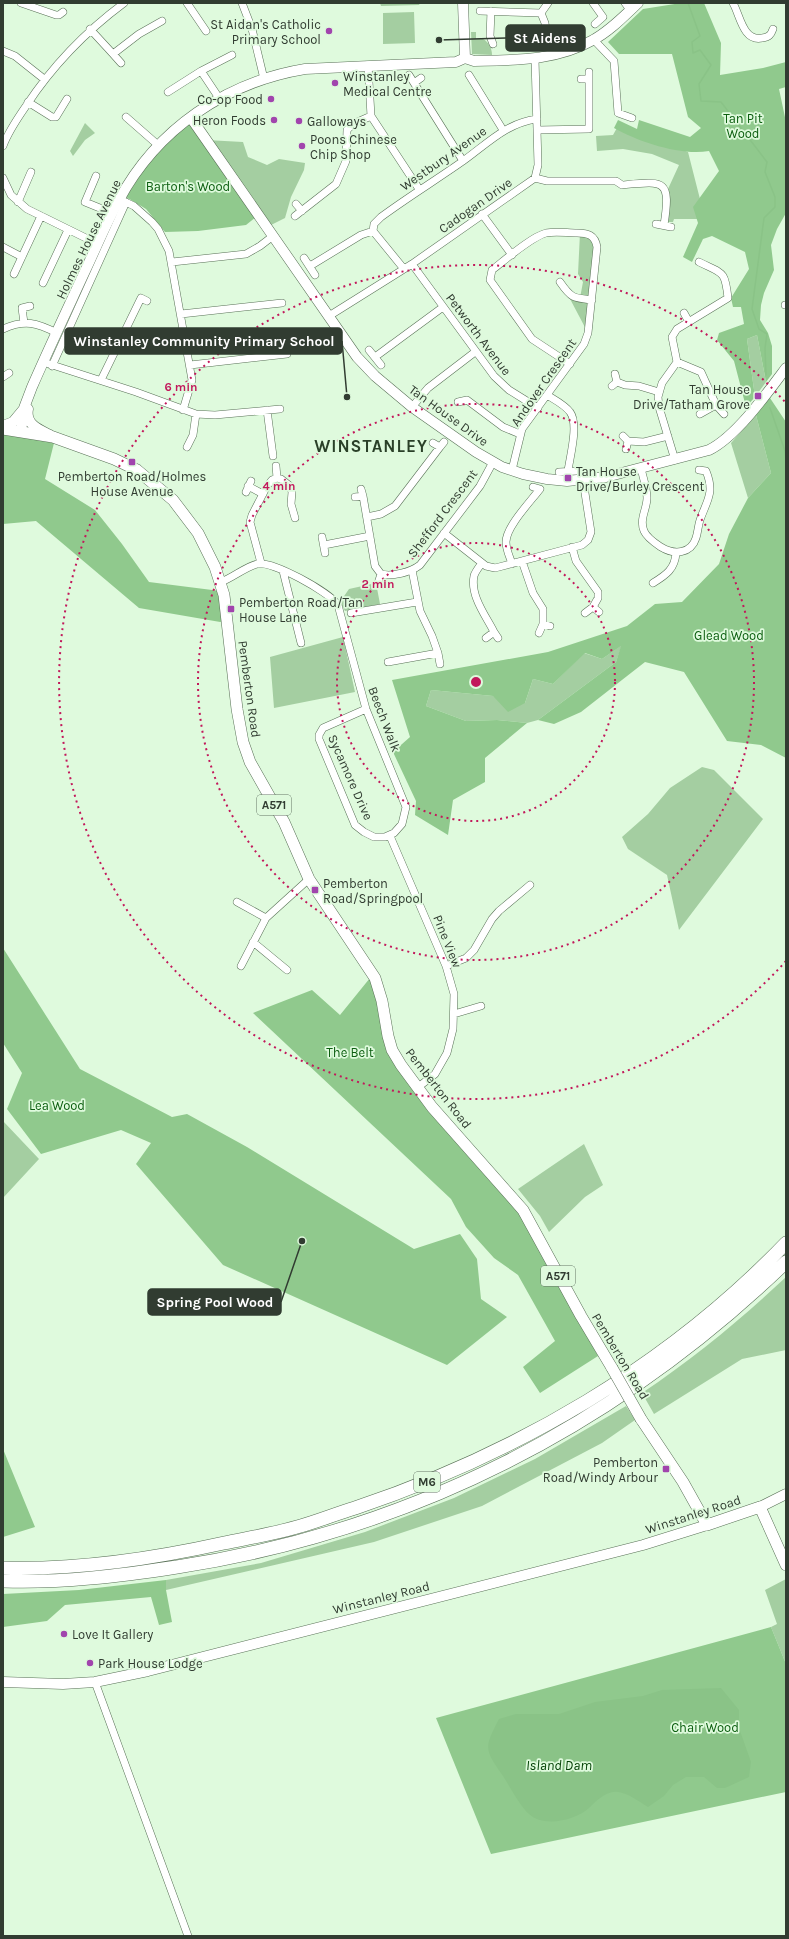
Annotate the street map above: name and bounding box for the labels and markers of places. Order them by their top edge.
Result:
place label: St Aidan's Catholic Primary School [210,17,321,47]
callout: St Aidens [506,25,585,51]
marker: St Aidan's Catholic Primary School [324,26,334,36]
place label: Winstanley Medical Centre [343,69,432,99]
marker: Winstanley Medical Centre [330,78,340,88]
place label: Co-op Food [197,92,263,107]
marker: Co-op Food [266,94,276,104]
place label: Heron Foods [193,113,266,128]
place label: Galloways [307,114,367,129]
marker: Heron Foods [269,115,279,125]
marker: Galloways [294,116,304,126]
place label: Poons Chinese Chip Shop [310,132,397,162]
marker: Poons Chinese Chip Shop [297,141,307,151]
callout: Winstanley Community Primary School [65,328,342,354]
place label: Tan House Drive/Tatham Grove [633,382,750,412]
marker: Tan House Drive/Tatham Grove [753,391,763,401]
marker: Pemberton Road/Holmes House Avenue [127,457,137,467]
place label: Tan House Drive/Burley Crescent [576,464,704,494]
place label: Pemberton Road/Holmes House Avenue [58,469,206,499]
marker: Tan House Drive/Burley Crescent [563,473,573,483]
place label: Pemberton Road/Tan House Lane [239,595,363,625]
marker: Pemberton Road/Tan House Lane [226,604,236,614]
centre of rings [469,675,483,689]
place label: Pemberton Road/Springpool [323,876,423,906]
marker: Pemberton Road/Springpool [310,885,320,895]
callout: Spring Pool Wood [148,1289,281,1315]
place label: Pemberton Road/Windy Arbour [543,1455,658,1485]
marker: Pemberton Road/Windy Arbour [661,1464,671,1474]
place label: Love It Gallery [72,1627,153,1642]
marker: Love It Gallery [59,1629,69,1639]
place label: Park House Lodge [98,1656,203,1671]
marker: Park House Lodge [85,1658,95,1668]

